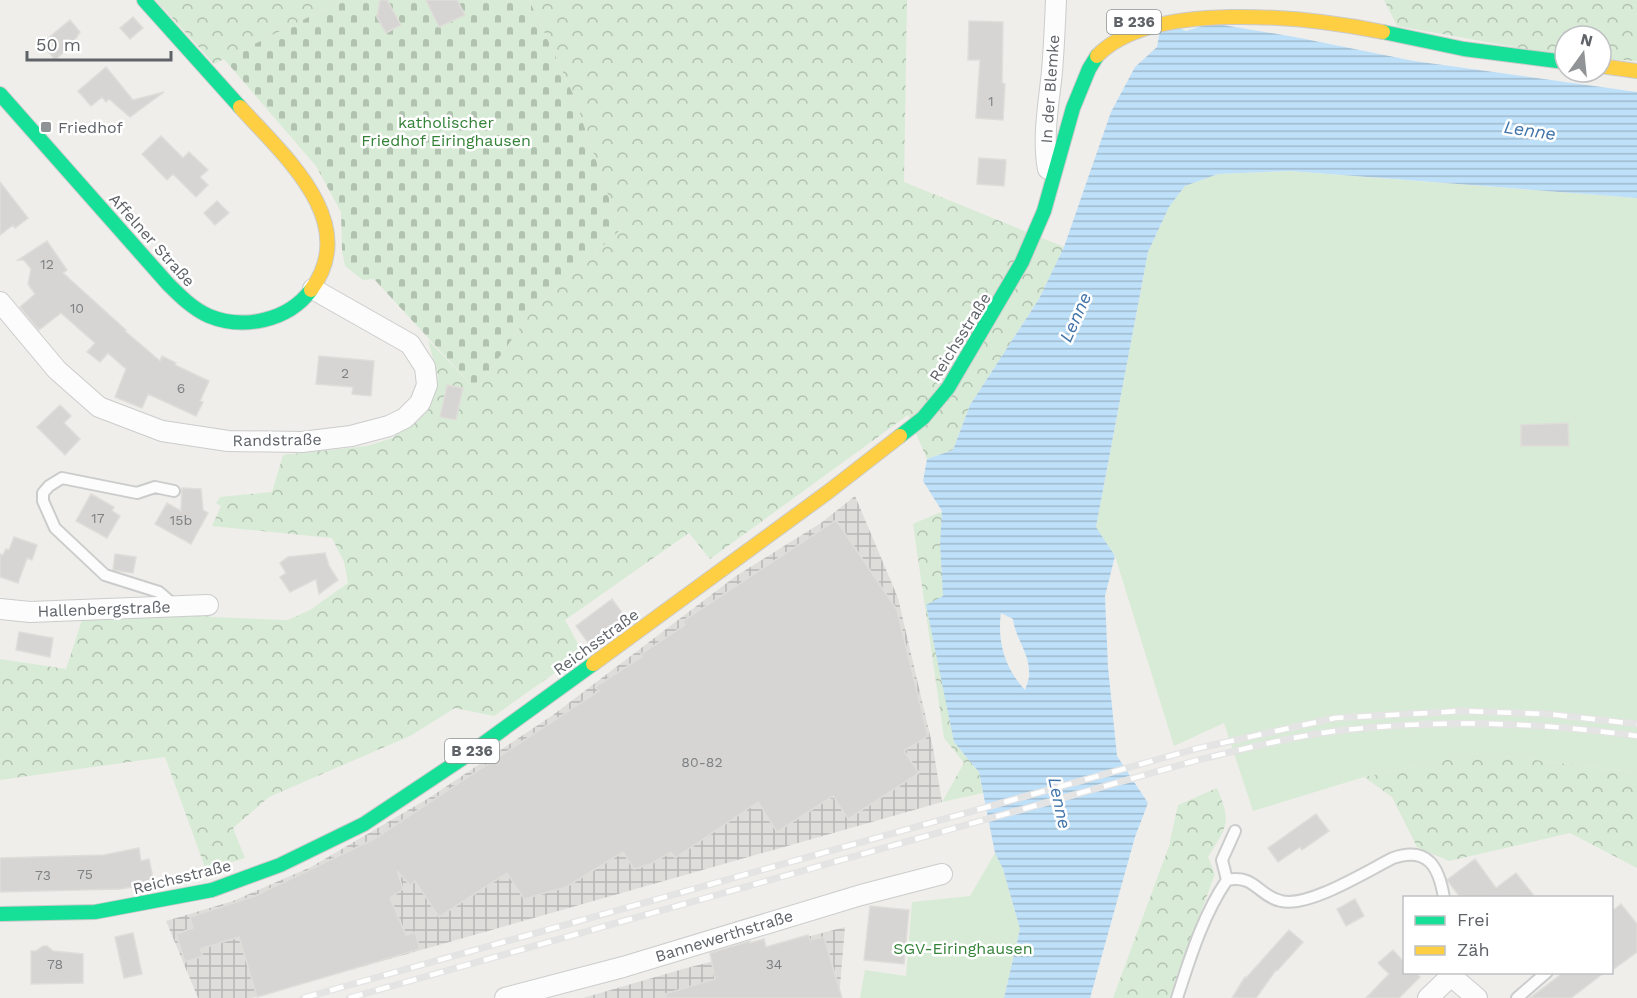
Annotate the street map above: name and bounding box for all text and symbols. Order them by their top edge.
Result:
road number: B 236 [1107,10,1161,34]
scale bar [27,24,171,62]
north arrow [1553,24,1613,84]
text: N [1579,29,1595,51]
text: 50 m [36,34,81,55]
street label: In der Blemke [1037,34,1063,144]
house number: 1 [988,93,994,109]
park label: katholischer Friedhof Eiringhausen [361,113,531,150]
water label: Lenne [1503,116,1557,144]
place label: Friedhof [58,118,124,137]
marker: Friedhof [39,120,53,134]
street label: Affelner Straße [105,189,199,291]
house number: 12 [40,256,54,272]
street label: Reichsstraße [925,289,995,385]
water label: Lenne [1055,289,1095,345]
house number: 10 [70,300,84,316]
house number: 2 [341,365,349,381]
house number: 6 [177,380,185,396]
street label: Randstraße [232,430,322,450]
house number: 17 [91,510,105,526]
house number: 15b [170,512,192,528]
street label: Hallenbergstraße [37,597,171,621]
street label: Reichsstraße [550,605,642,679]
road number: B 236 [445,739,499,763]
house number: 80-82 [681,754,723,770]
water label: Lenne [1044,775,1076,831]
street label: Reichsstraße [131,856,233,898]
house number: 75 [77,866,93,882]
house number: 73 [35,867,51,883]
legend [1403,896,1613,974]
street label: Bannewerthstraße [653,906,795,966]
text: Frei [1457,909,1489,930]
park label: SGV-Eiringhausen [893,939,1033,958]
text: Zäh [1457,939,1490,960]
house number: 78 [47,956,63,972]
house number: 34 [766,956,782,972]

